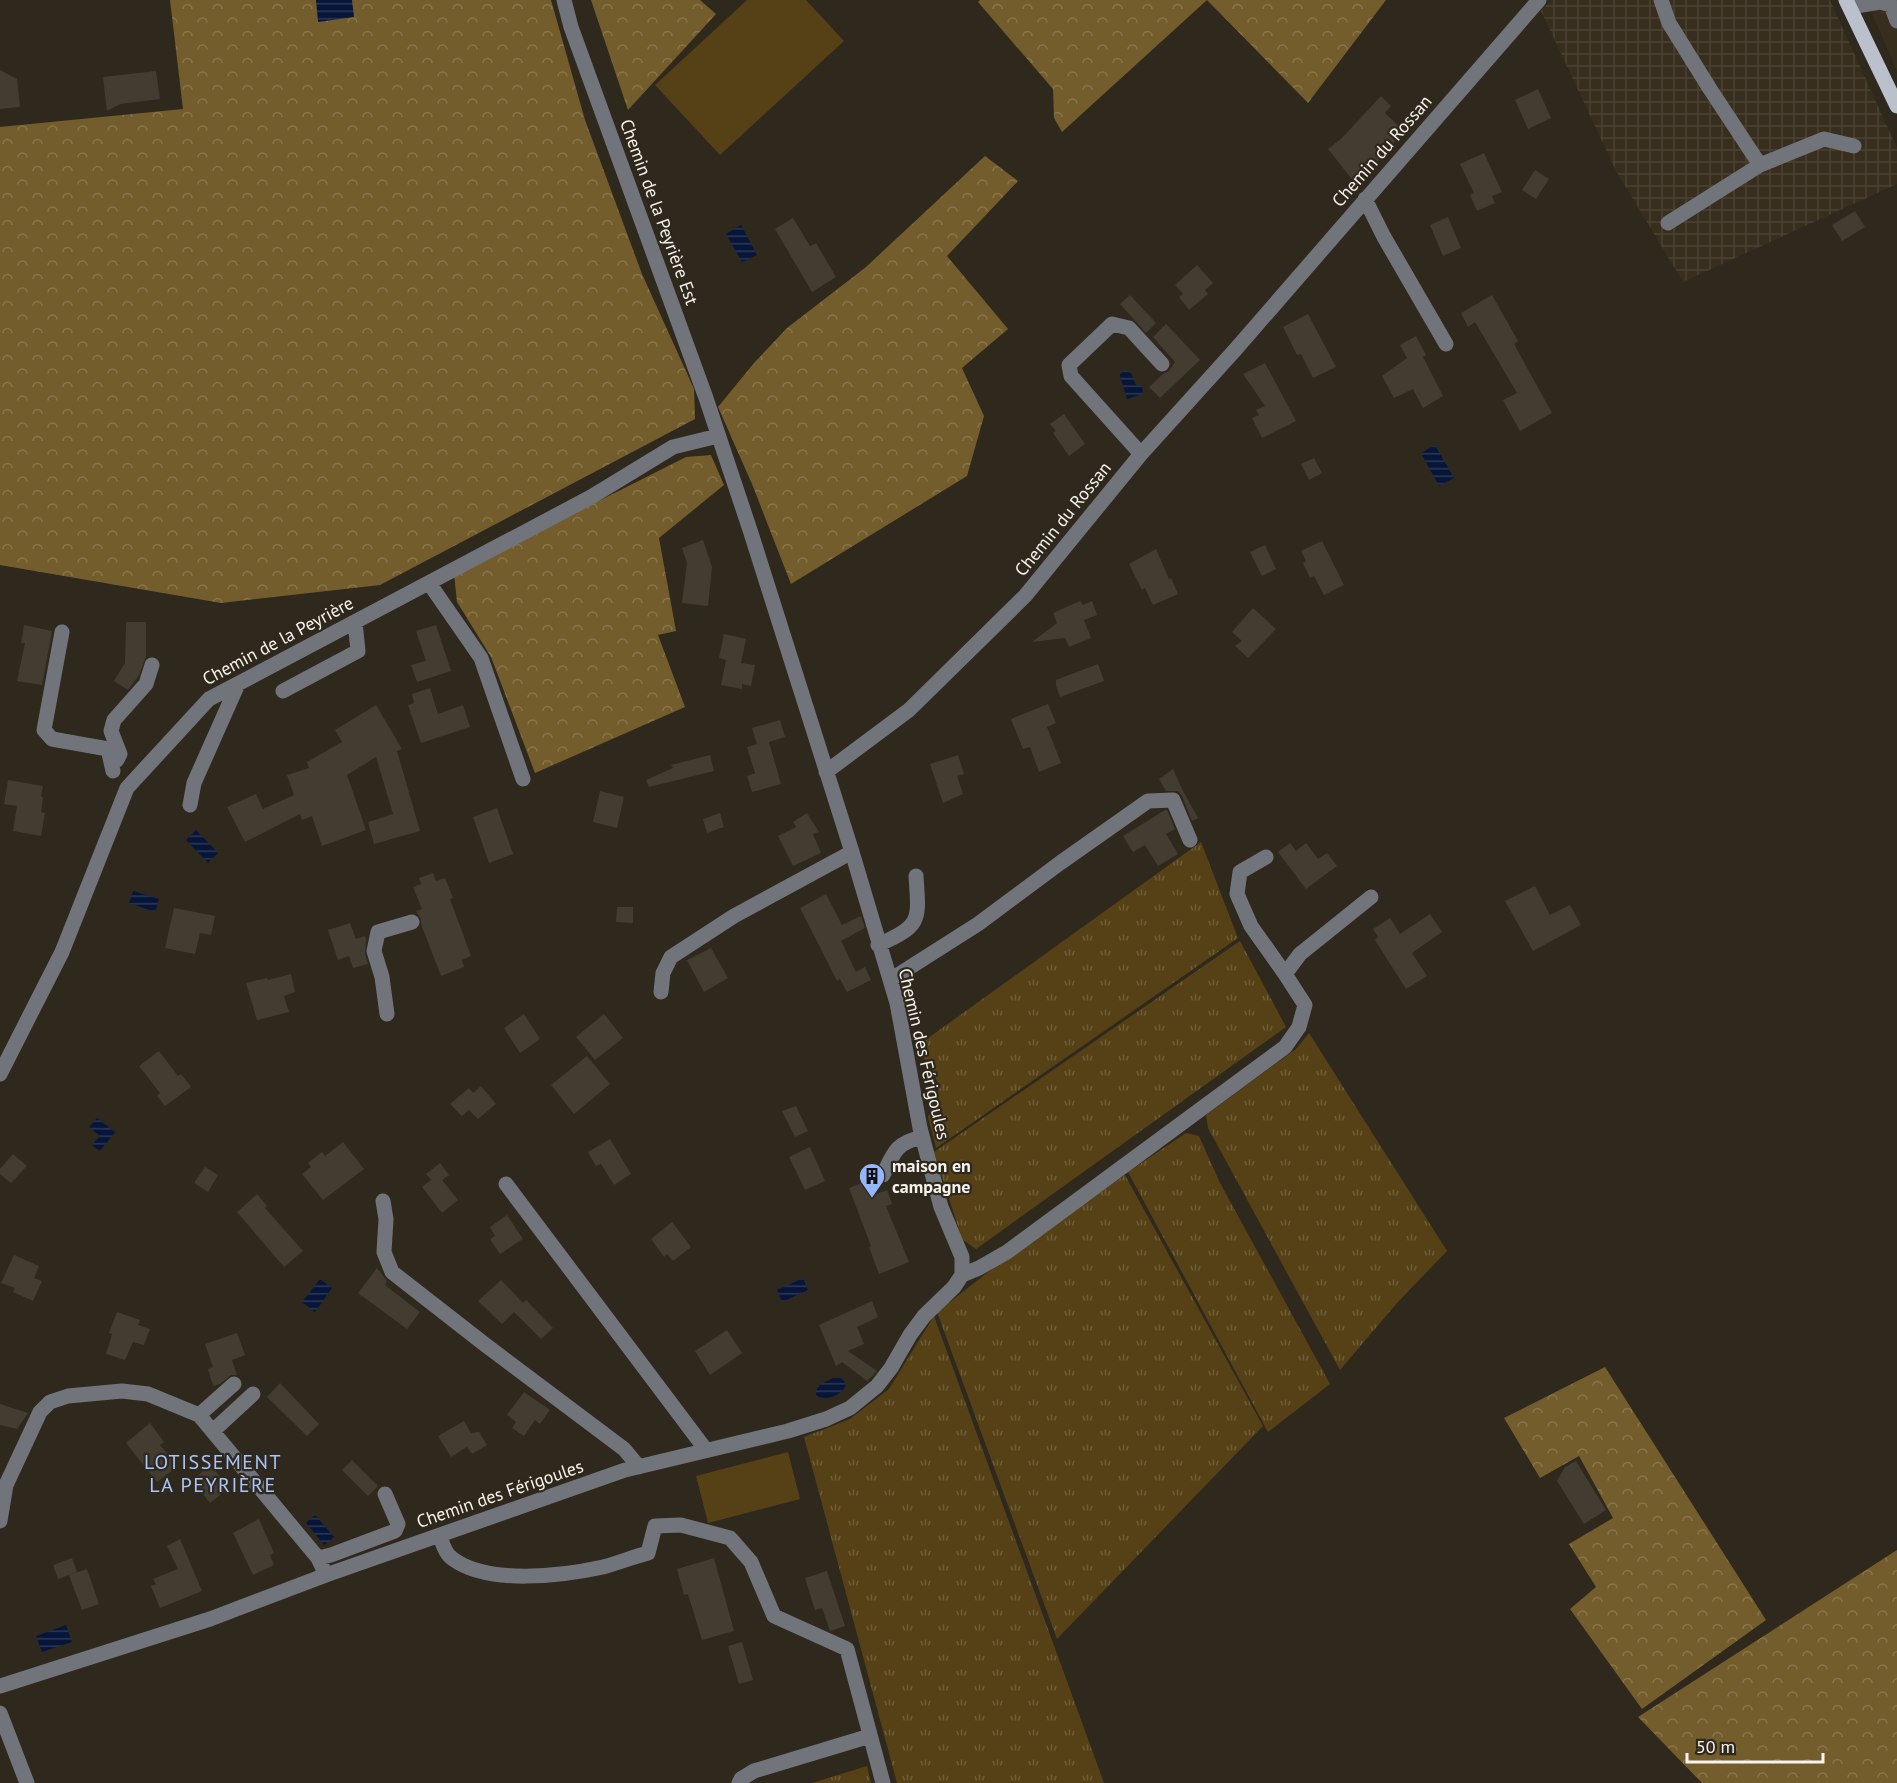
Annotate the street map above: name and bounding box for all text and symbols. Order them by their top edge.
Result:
street label: Chemin du Rossan [1327,90,1437,211]
street label: Chemin de la Peyrière Est [615,116,704,308]
street label: Chemin du Rossan [1009,457,1116,581]
street label: Chemin de la Peyrière [198,591,357,690]
street label: Chemin des Férigoules [894,966,955,1142]
place label: maison en campagne [892,1154,971,1198]
building icon: maison en campagne [857,1161,887,1199]
district label: LOTISSEMENT LA PEYRIÈRE [144,1449,282,1498]
street label: Chemin des Férigoules [413,1454,586,1533]
scale bar [1687,1726,1824,1764]
text: 50 m [1696,1735,1735,1758]

